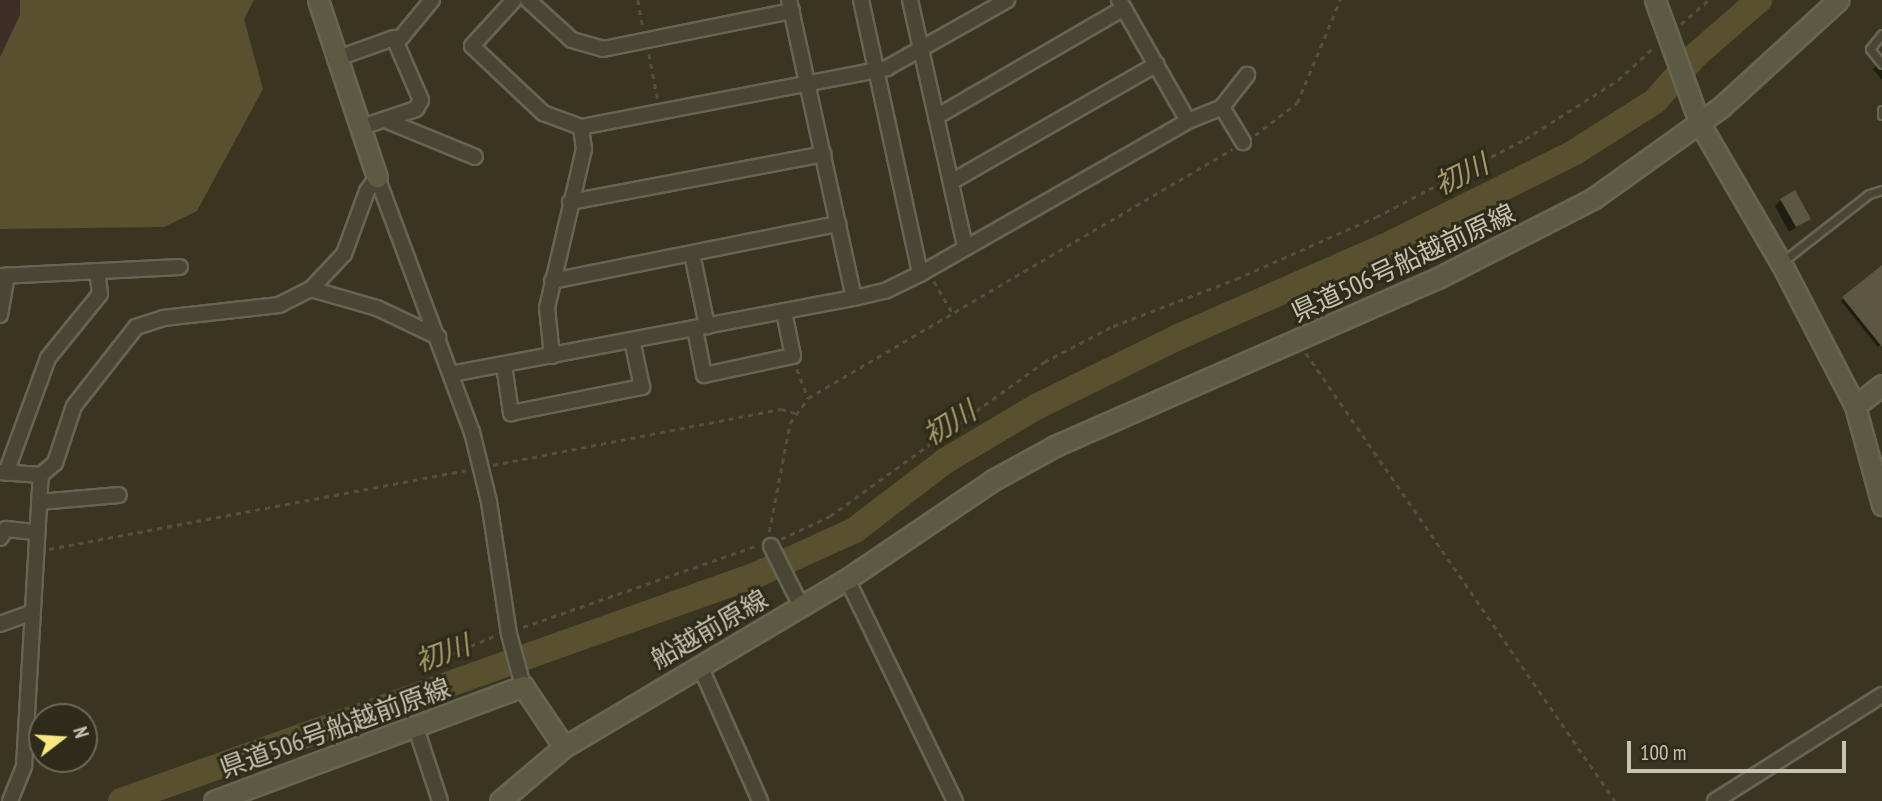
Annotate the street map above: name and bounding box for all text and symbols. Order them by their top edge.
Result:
water label: 初川 [1428,147,1494,201]
street label: 県道506号船越前原線 [1286,197,1520,329]
water label: 初川 [916,394,982,452]
street label: 船越前原線 [645,583,773,675]
water label: 初川 [410,628,474,678]
street label: 県道506号船越前原線 [215,672,455,784]
north arrow [28,703,98,773]
text: N [68,724,94,741]
scale bar [1630,728,1849,772]
text: 100 m [1640,739,1686,766]

